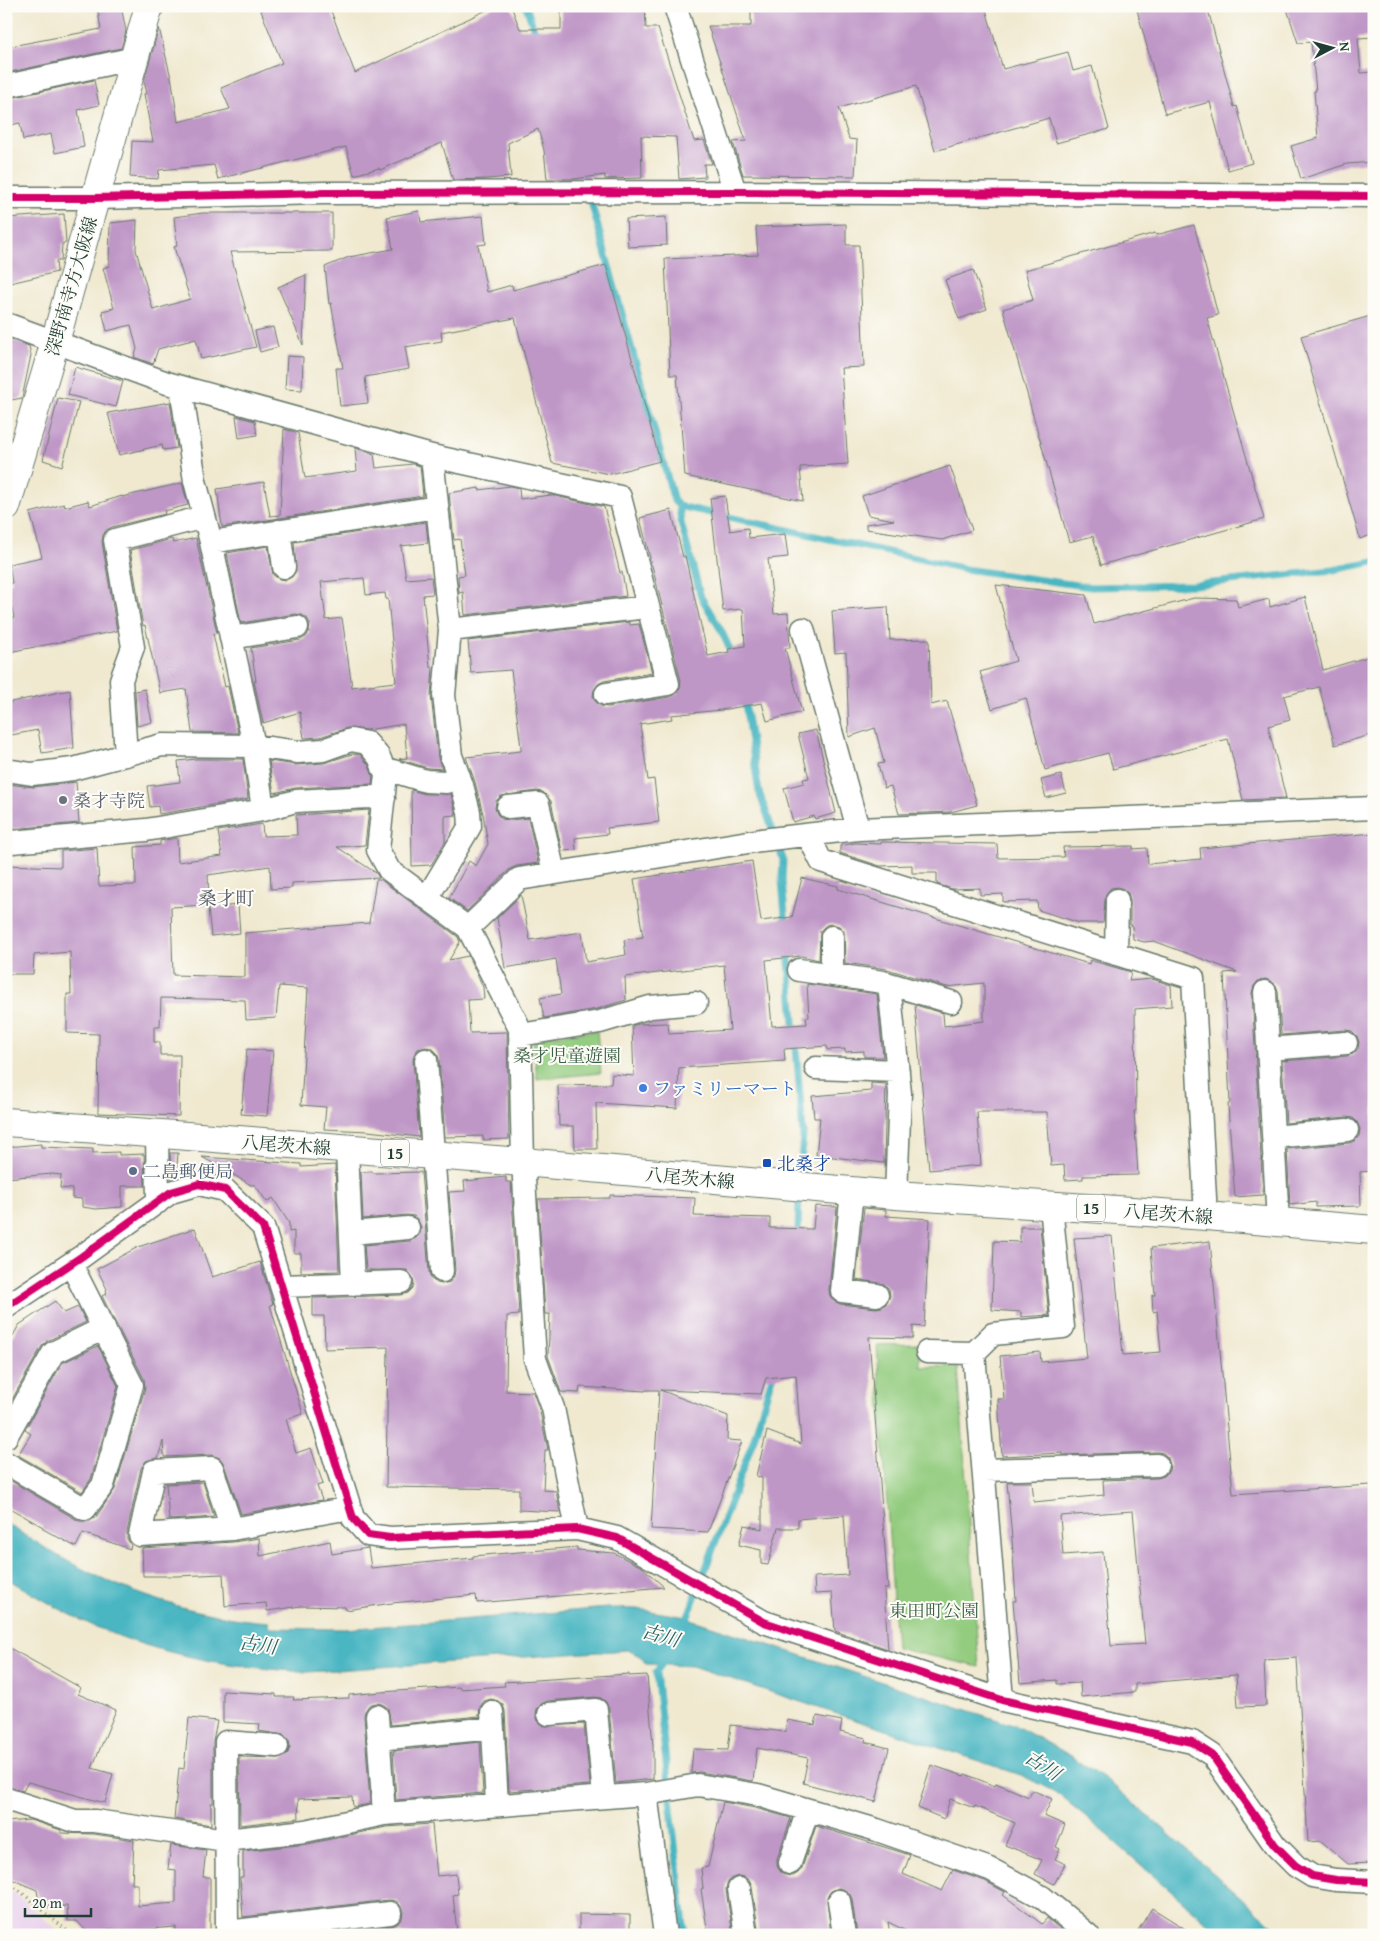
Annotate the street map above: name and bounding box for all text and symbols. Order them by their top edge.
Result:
north arrow [1308,22,1358,72]
text: N [1334,41,1355,53]
street label: 深野南寺方大阪線 [38,213,104,359]
place label: 桑才寺院 [73,787,145,814]
marker: 桑才寺院 [57,794,69,806]
district label: 桑才町 [197,884,255,912]
park label: 桑才児童遊園 [513,1042,621,1069]
place label: ファミリーマート [653,1075,797,1102]
marker: ファミリーマート [637,1082,649,1094]
street label: 八尾茨木線 [240,1128,332,1162]
road number: 15 [381,1140,409,1166]
place label: 北桑才 [777,1150,831,1177]
marker: 北桑才 [761,1157,773,1169]
place label: 二島郵便局 [143,1158,233,1185]
street label: 八尾茨木線 [644,1161,736,1195]
marker: 二島郵便局 [127,1165,139,1177]
road number: 15 [1077,1194,1105,1222]
street label: 八尾茨木線 [1122,1197,1214,1231]
park label: 東田町公園 [889,1597,979,1624]
water label: 古川 [639,1616,685,1654]
water label: 古川 [237,1627,281,1661]
water label: 古川 [1019,1743,1068,1788]
scale bar [25,1886,91,1918]
text: 20 m [32,1892,63,1913]

